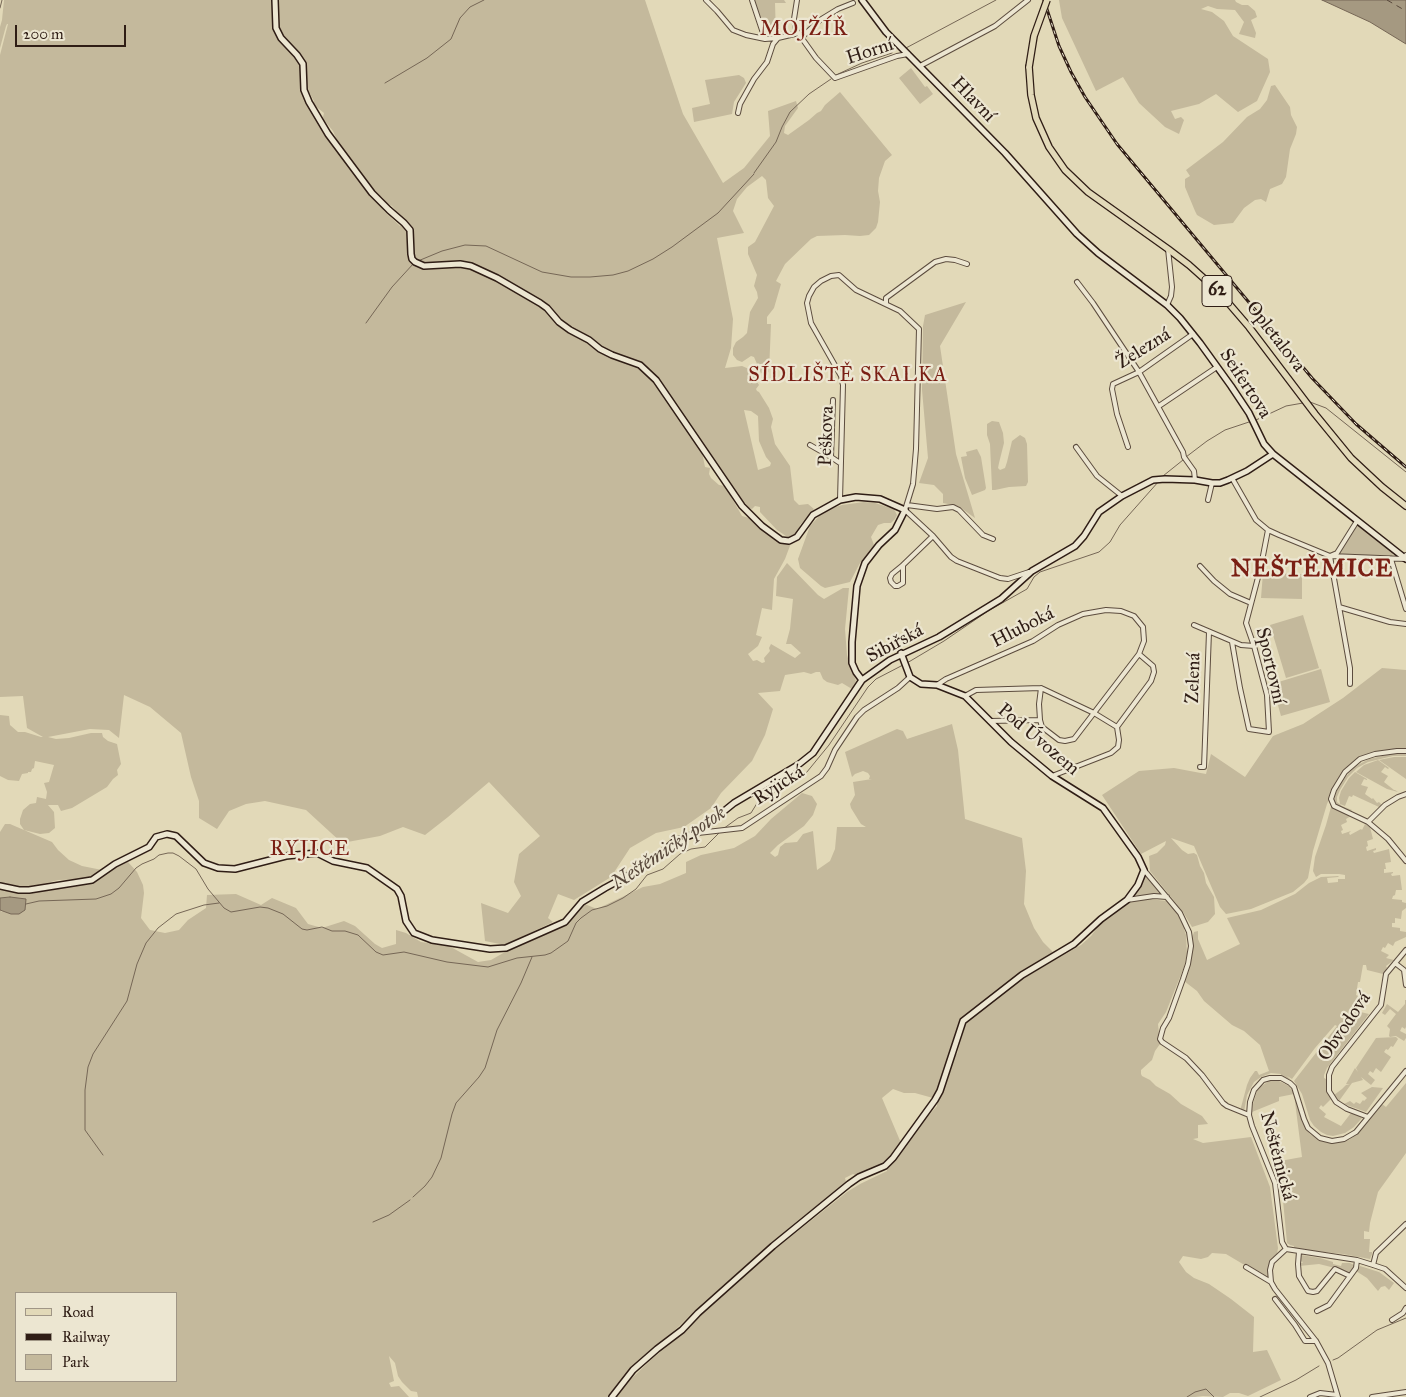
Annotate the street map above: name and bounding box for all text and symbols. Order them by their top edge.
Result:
scale bar [18,15,129,47]
district label: MOJŽÍŘ [759,17,849,43]
text: 200 m [23,25,64,43]
street label: Horní [843,34,897,70]
street label: Hlavní [946,73,1000,127]
road number: 62 [1202,276,1232,306]
street label: Opletalova [1240,297,1310,377]
street label: Železná [1113,323,1175,375]
street label: Seifertova [1214,345,1276,423]
district label: SÍDLIŠTĚ SKALKA [746,364,950,388]
street label: Peškova [815,405,839,467]
district label: NEŠTĚMICE [1230,556,1394,584]
street label: Hluboká [988,603,1058,653]
street label: Sibiřská [863,620,927,668]
street label: Sportovní [1250,625,1290,707]
street label: Zelená [1182,652,1206,704]
street label: Pod Úvozem [992,699,1084,781]
street label: Ryjická [749,761,809,811]
water label: Neštěmický potok [607,802,731,896]
district label: RYJICE [269,837,351,863]
street label: Obvodová [1314,988,1376,1066]
street label: Neštěmická [1254,1109,1300,1203]
legend [15,1292,178,1382]
text: Road [62,1303,94,1321]
text: Railway [62,1328,110,1346]
text: Park [62,1353,89,1371]

